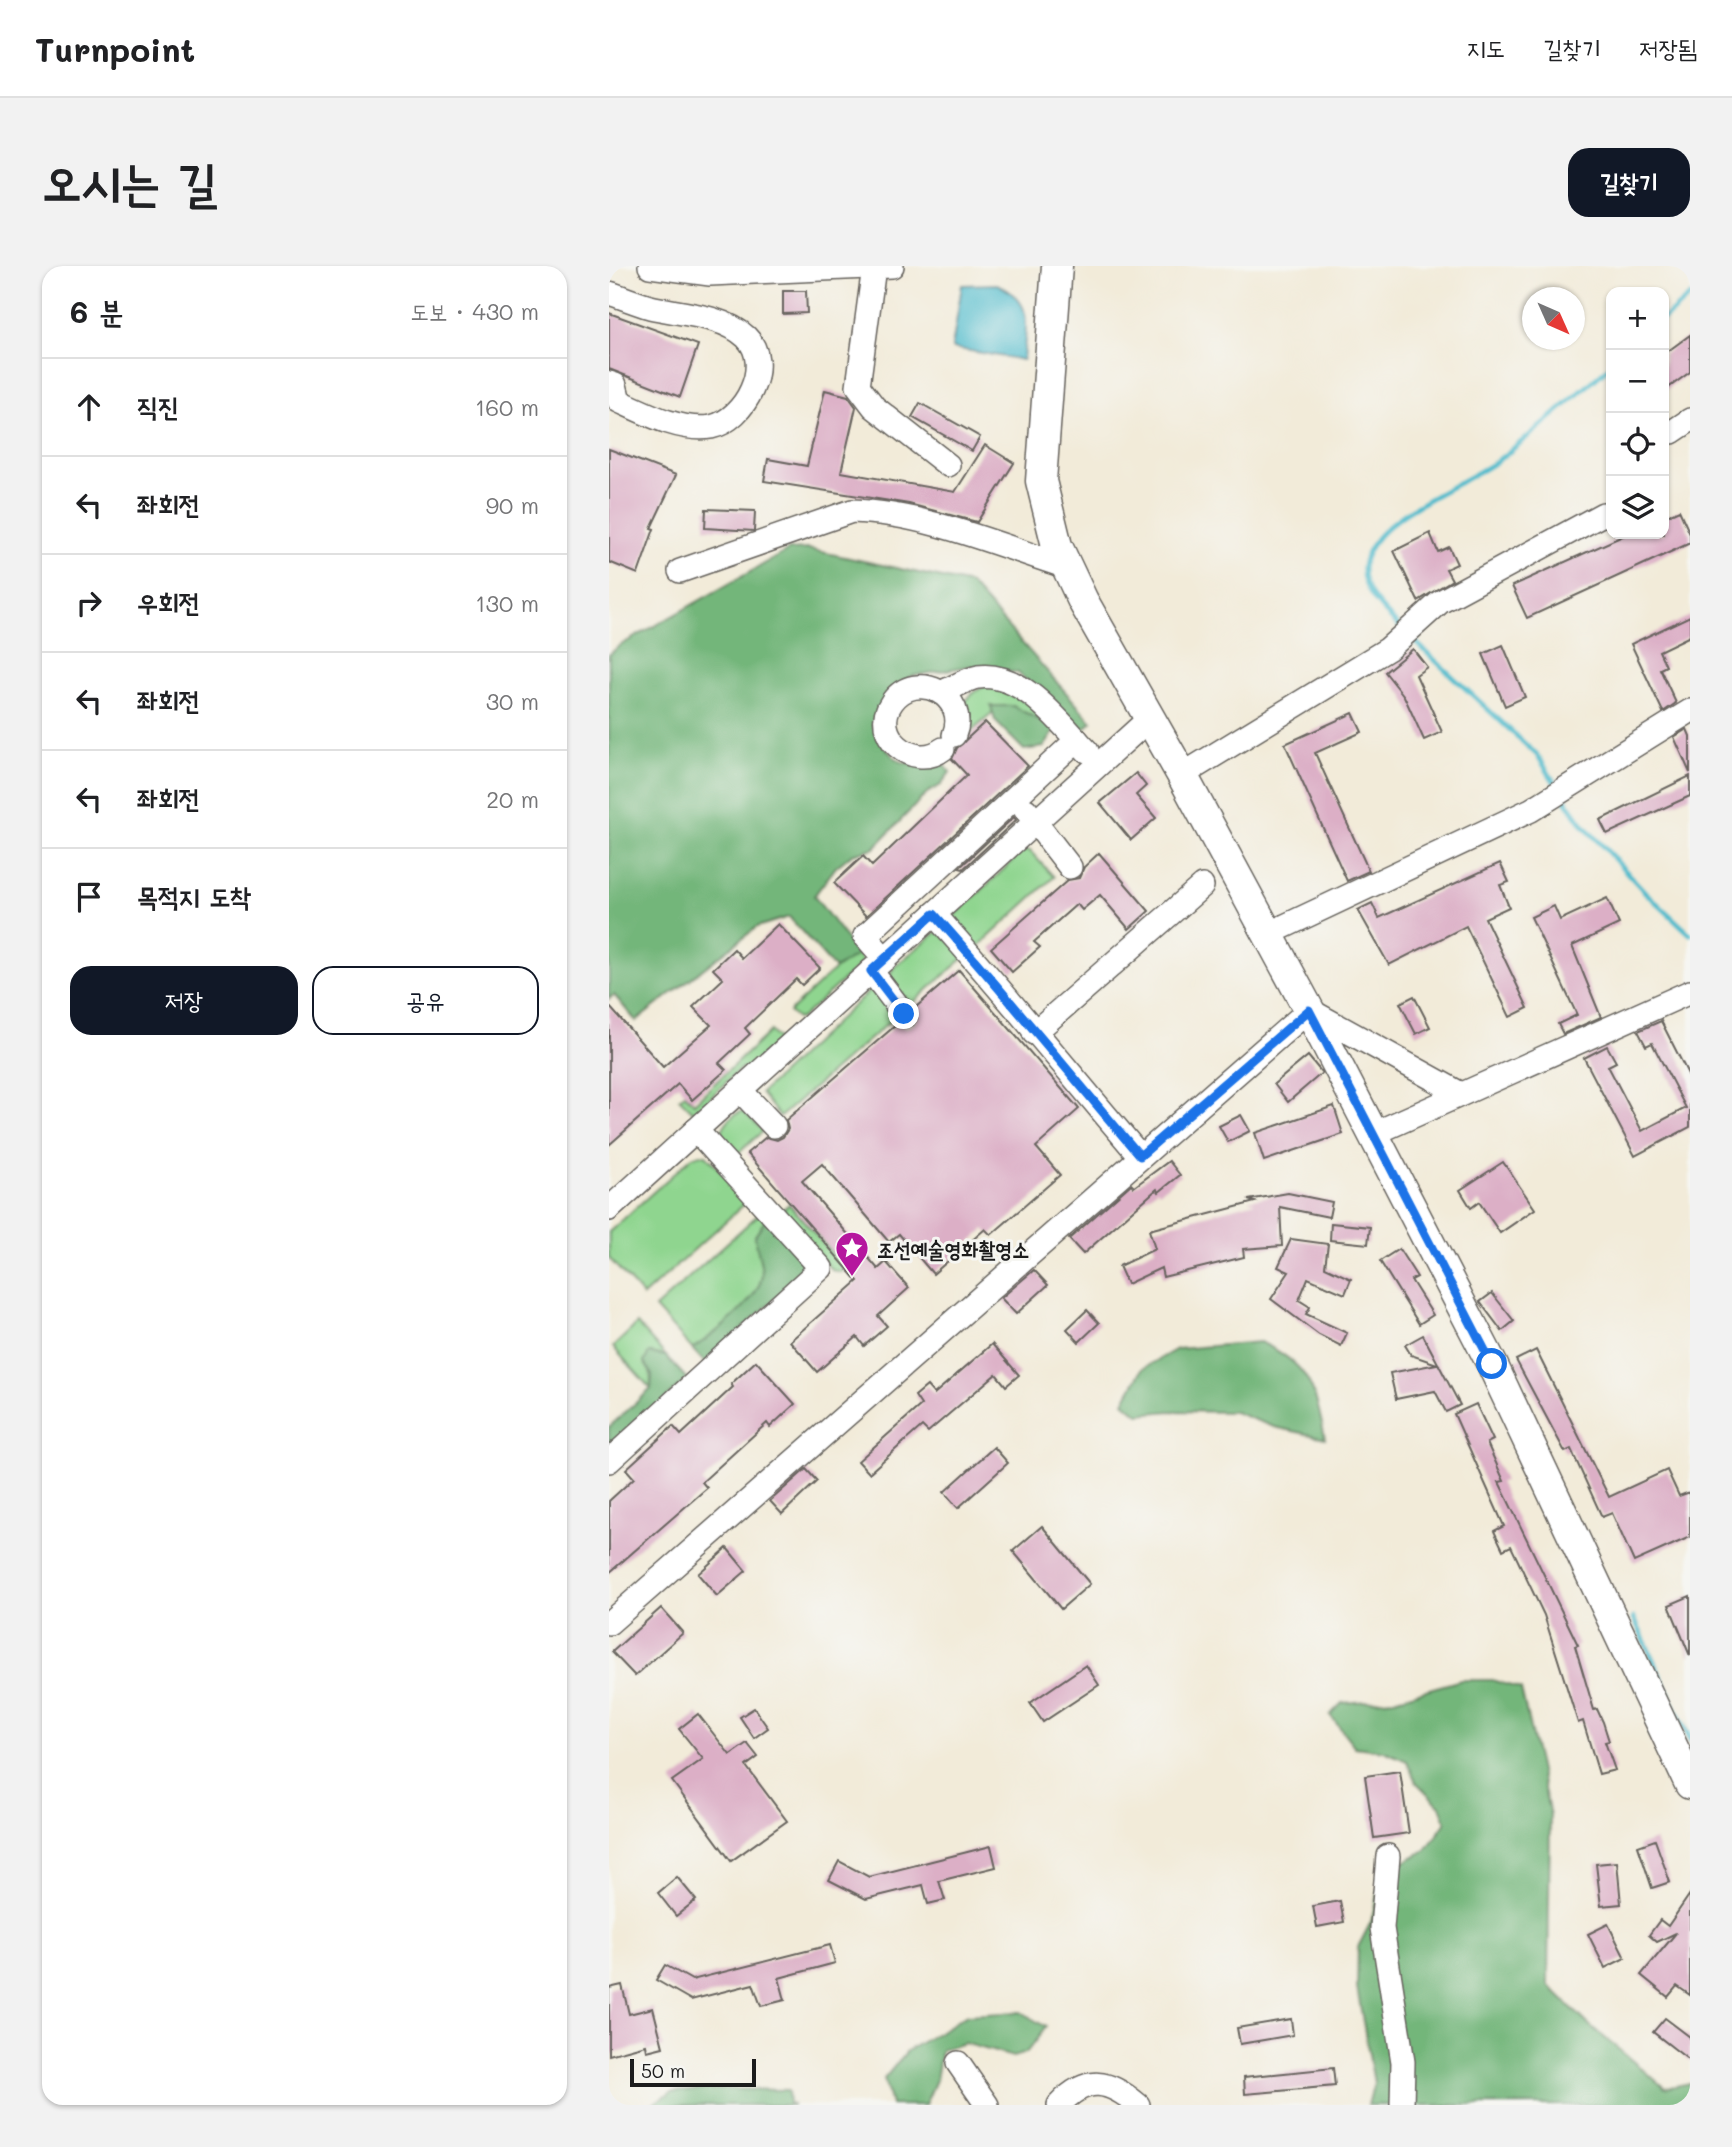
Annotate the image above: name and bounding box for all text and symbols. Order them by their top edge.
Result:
text: Turnpoint [35,27,195,70]
text: 지도 [1467,32,1505,63]
text: 길찾기 [1543,32,1601,63]
text: 저장됨 [1639,32,1697,63]
button: 길찾기 [1568,148,1690,217]
text: 오시는 길 [42,149,217,212]
north arrow [1522,287,1585,350]
map controls [1606,287,1669,539]
button: + [1606,287,1669,350]
text: 6 분 [70,291,123,331]
text: 도보 · 430 m [410,296,539,326]
button: − [1606,350,1669,413]
icon: ahead [70,388,108,426]
text: 직진 [137,389,179,423]
text: 160 m [475,392,539,422]
button: locate [1606,413,1669,476]
button: layers [1606,476,1669,539]
icon: left [70,486,108,524]
text: 좌회전 [137,487,200,521]
text: 90 m [486,490,539,520]
icon: right [70,584,108,622]
text: 우회전 [137,585,200,619]
text: 130 m [475,588,539,618]
icon: left [70,682,108,720]
text: 좌회전 [137,683,200,717]
text: 30 m [486,686,539,716]
icon: left [70,780,108,818]
text: 좌회전 [137,781,200,815]
text: 20 m [486,784,539,814]
icon: arrive [70,878,108,916]
text: 목적지 도착 [137,879,251,913]
button: 저장 [70,966,298,1035]
button: 공유 [312,966,539,1035]
route end [888,998,919,1029]
place icon: 조선예술영화촬영소 [833,1229,871,1278]
place label: 조선예술영화촬영소 [877,1235,1029,1262]
route start [1476,1348,1507,1379]
scale bar [630,2056,756,2088]
text: 50 m [641,2058,685,2083]

